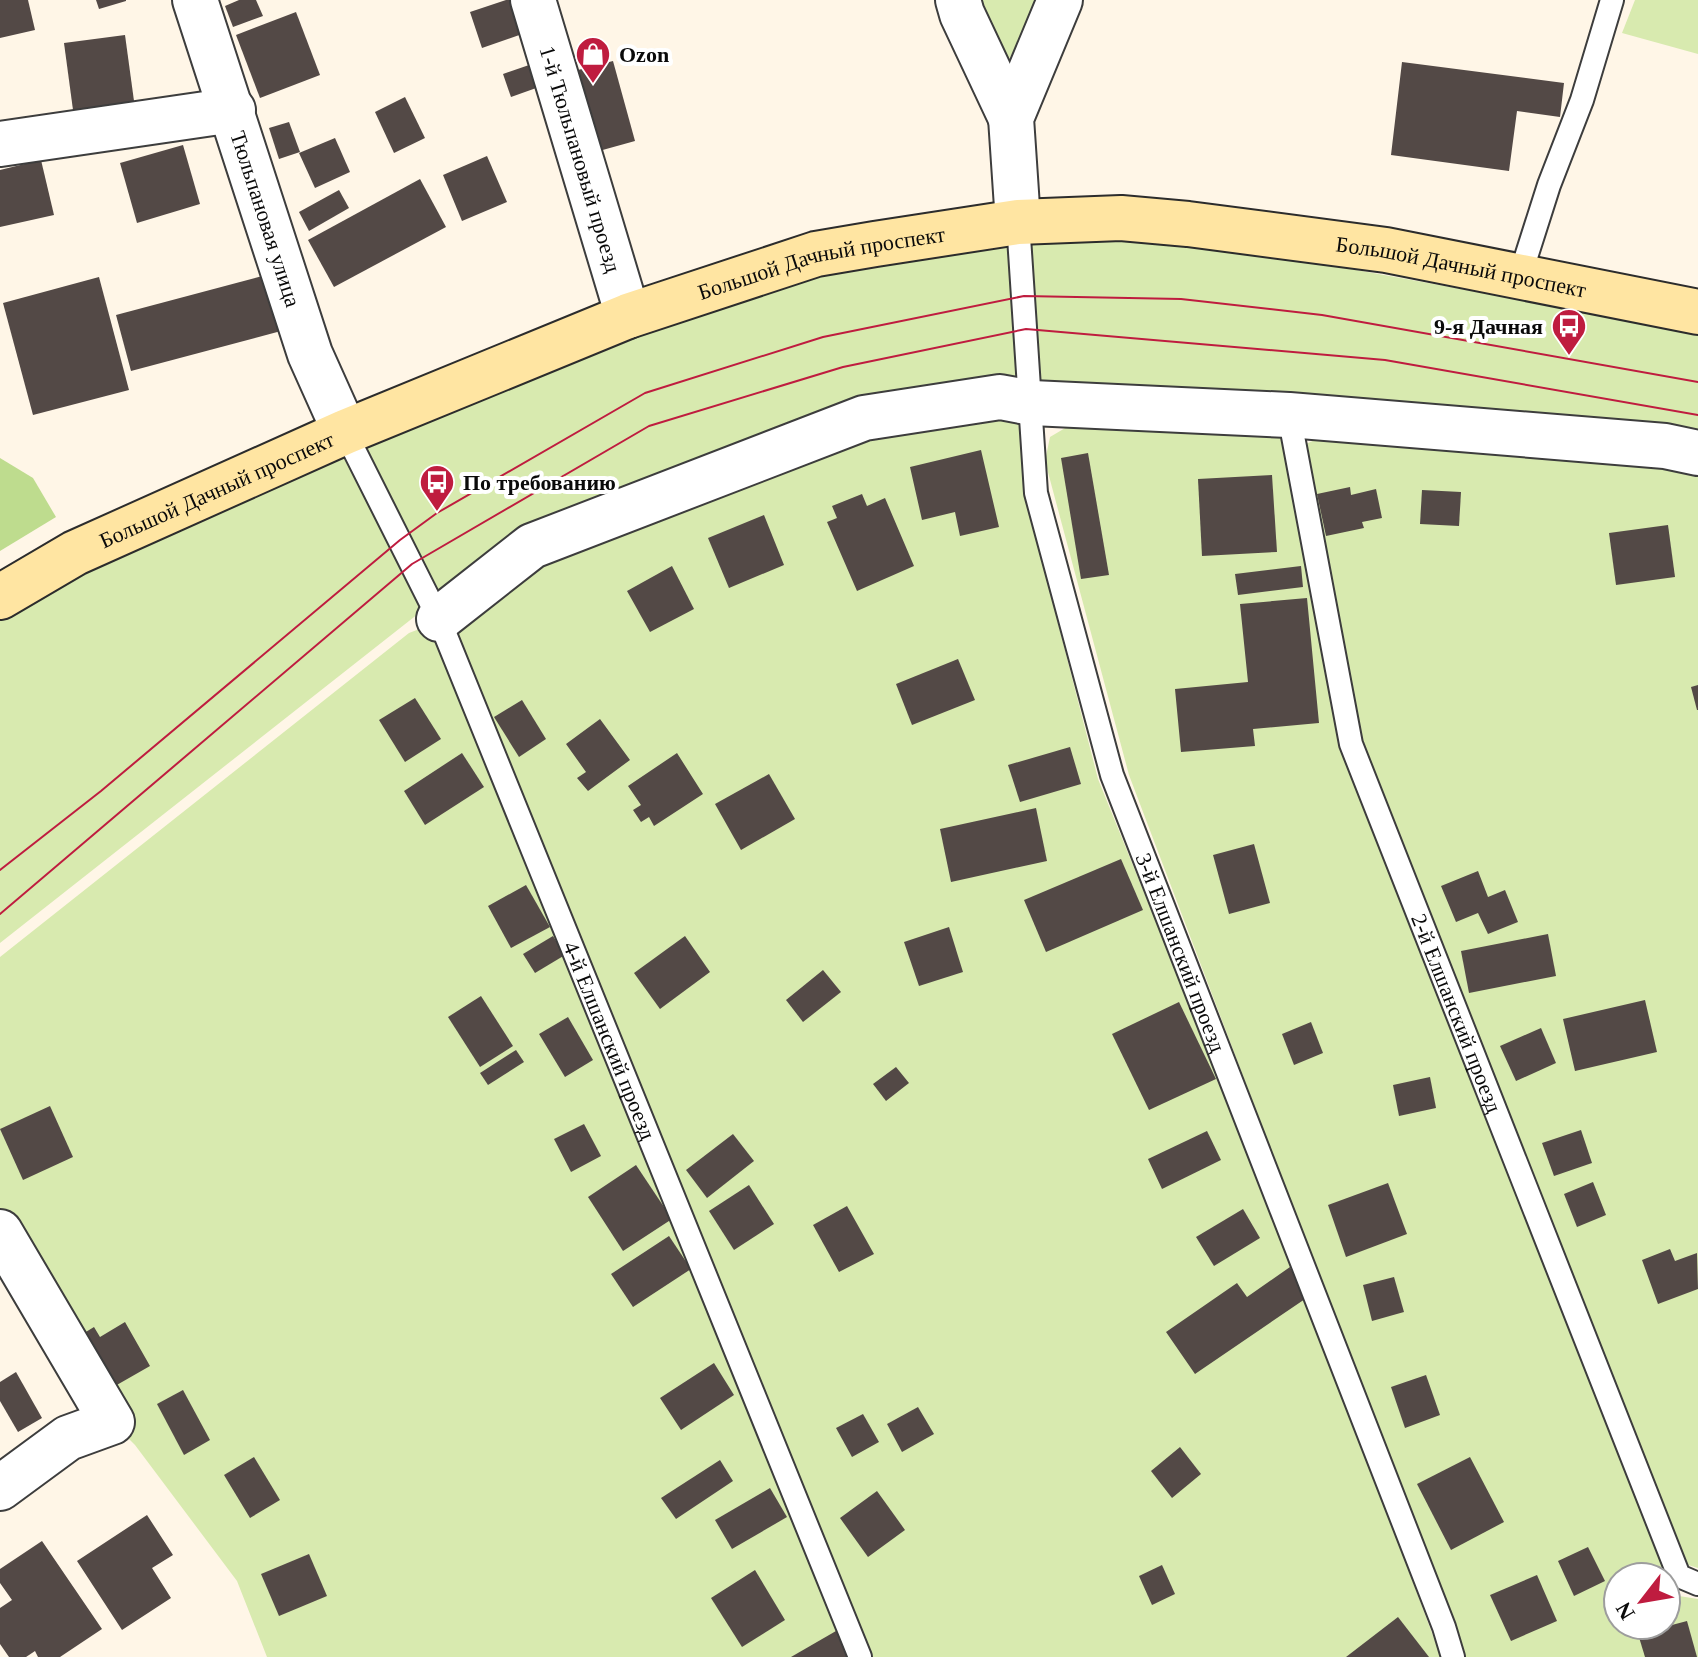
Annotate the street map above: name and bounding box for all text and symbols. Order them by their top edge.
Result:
shop icon: Ozon [574,35,612,85]
place label: Ozon [619,42,669,67]
street label: 1-й Тюльпановый проезд [535,43,627,275]
street label: Тюльпановая улица [226,128,306,310]
street label: Большой Дачный проспект [695,221,947,305]
street label: Большой Дачный проспект [1335,231,1589,302]
bus stop icon: 9-я Дачная [1550,307,1588,357]
place label: 9-я Дачная [1434,314,1543,339]
street label: Большой Дачный проспект [95,426,338,553]
bus stop icon: По требованию [418,463,456,513]
place label: По требованию [463,470,616,495]
street label: 3-й Елшанский проезд [1131,849,1231,1056]
street label: 2-й Елшанский проезд [1407,910,1508,1116]
street label: 4-й Елшанский проезд [559,938,661,1143]
north arrow [1602,1561,1682,1641]
text: N [1610,1598,1640,1624]

